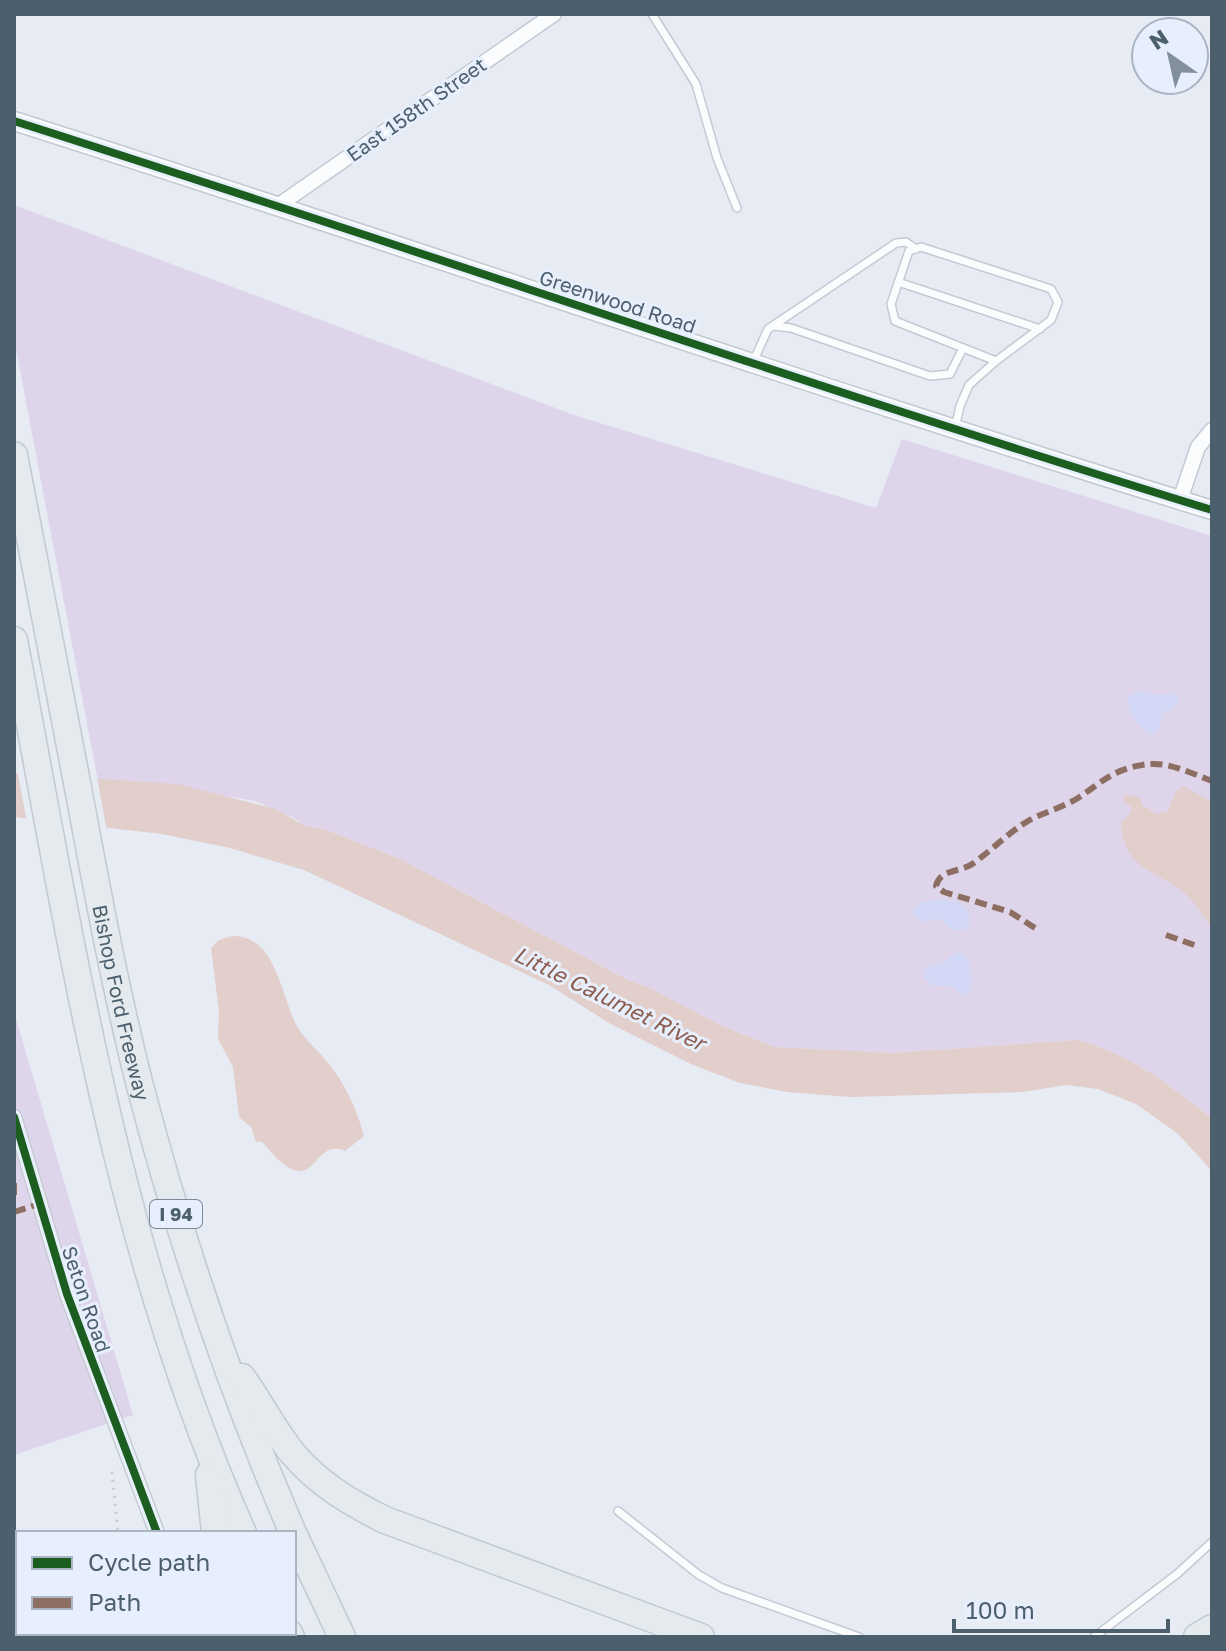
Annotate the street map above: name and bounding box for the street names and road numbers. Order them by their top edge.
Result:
street label: East 158th Street [342,52,490,166]
street label: Greenwood Road [537,264,699,338]
street label: Bishop Ford Freeway [88,903,155,1103]
road number: I 94 [150,1200,202,1228]
street label: Seton Road [58,1243,116,1355]

